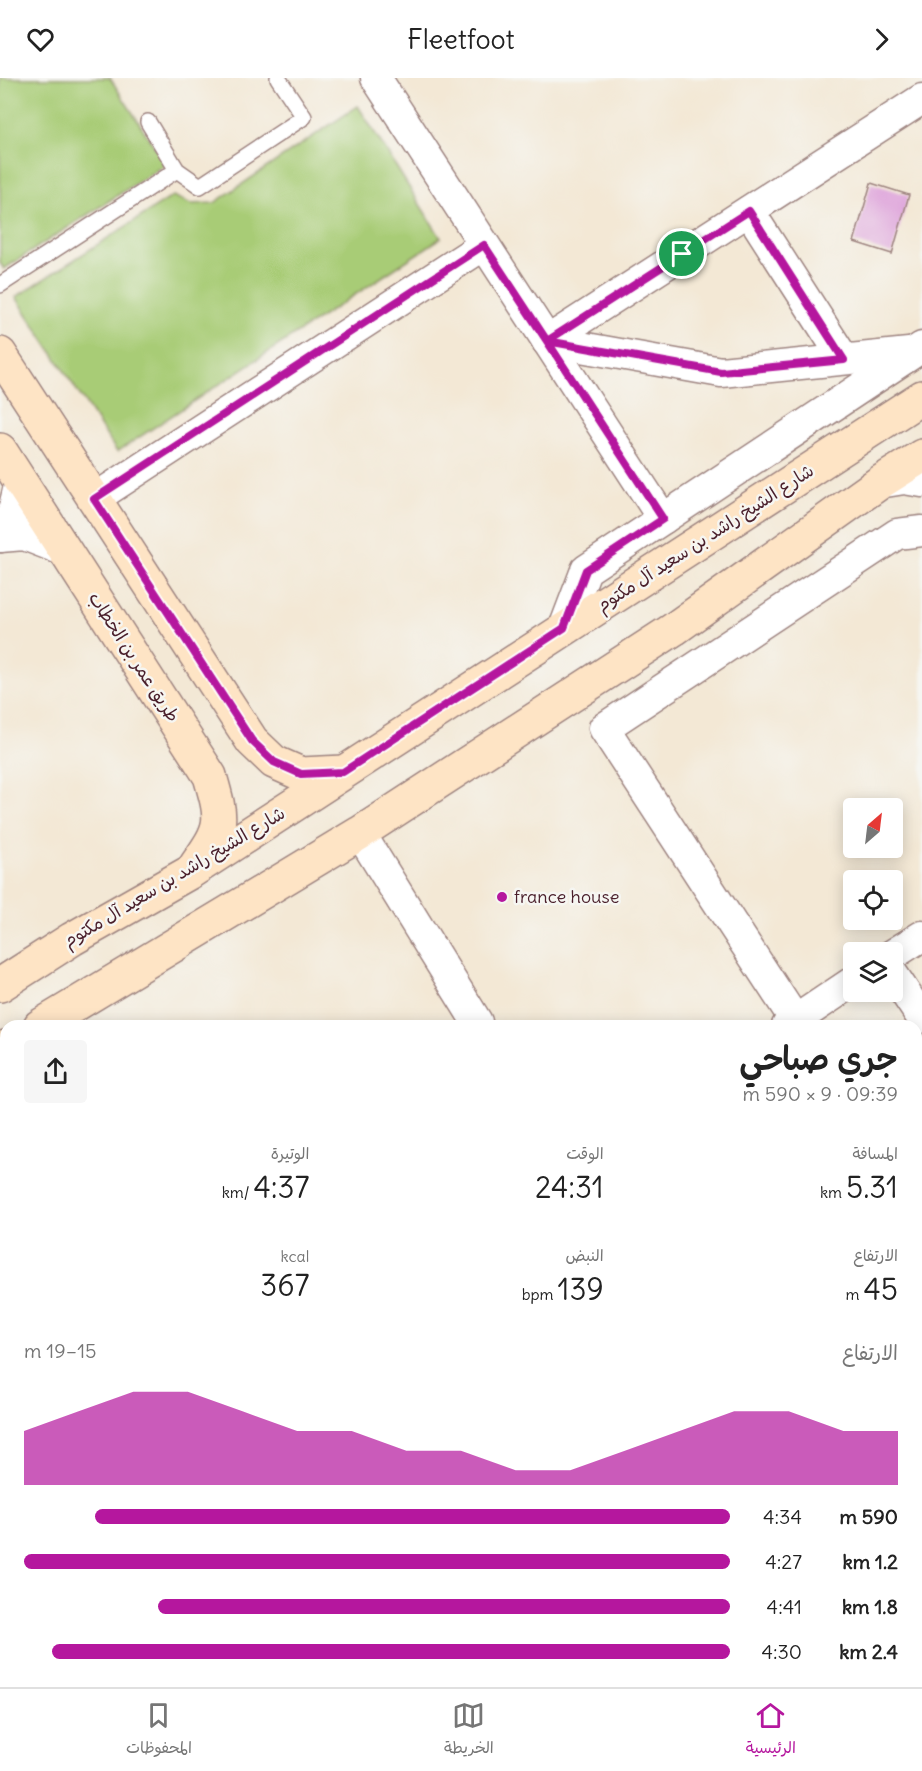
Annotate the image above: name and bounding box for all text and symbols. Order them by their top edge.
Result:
text: Fleetfoot [407,22,515,56]
icon: heart [24,23,57,56]
icon: forward [865,23,898,56]
pin [656,228,707,279]
icon: arrive [665,237,698,270]
street label: شارع الشيخ راشد بن سعيد آل مكتوم [592,459,820,619]
street label: طريق عمر بن الخطاب [84,587,185,726]
north arrow [843,798,903,858]
map controls [843,798,903,1002]
street label: شارع الشيخ راشد بن سعيد آل مكتوم [59,801,290,955]
button: locate [843,870,903,930]
place label: france house [514,885,619,908]
marker: france house [495,890,509,904]
button: layers [843,942,903,1002]
text: جري صباحي [739,1037,898,1079]
button: share [24,1040,87,1103]
text: 09:39 · 9 × 590 m [742,1081,898,1106]
text: الوتيرة [271,1143,309,1163]
text: الوقت [566,1143,604,1163]
text: المسافة [852,1143,898,1163]
text: 4:37 [253,1168,309,1206]
text: 24:31 [535,1168,604,1206]
text: 5.31 [846,1168,898,1206]
text: /km [222,1182,253,1202]
text: km [820,1182,846,1202]
text: النبض [565,1245,604,1265]
text: الارتفاع [853,1245,898,1265]
text: kcal [281,1246,309,1266]
text: 367 [260,1266,309,1304]
text: 139 [557,1270,604,1308]
text: 45 [863,1270,898,1308]
text: bpm [522,1284,557,1304]
text: m [846,1284,863,1304]
text: 15–19 m [24,1338,97,1363]
text: الارتفاع [842,1340,898,1365]
text: 4:34 [763,1504,802,1529]
text: 590 m [840,1504,898,1529]
text: 4:27 [765,1549,802,1574]
text: 1.2 km [842,1549,898,1574]
text: 4:41 [767,1594,802,1619]
text: 1.8 km [842,1594,898,1619]
text: 4:30 [761,1639,802,1664]
text: 2.4 km [839,1639,898,1664]
tab: المحفوظات [126,1699,192,1762]
tab: الخريطة [444,1699,494,1762]
tab: الرئيسية [746,1699,796,1762]

